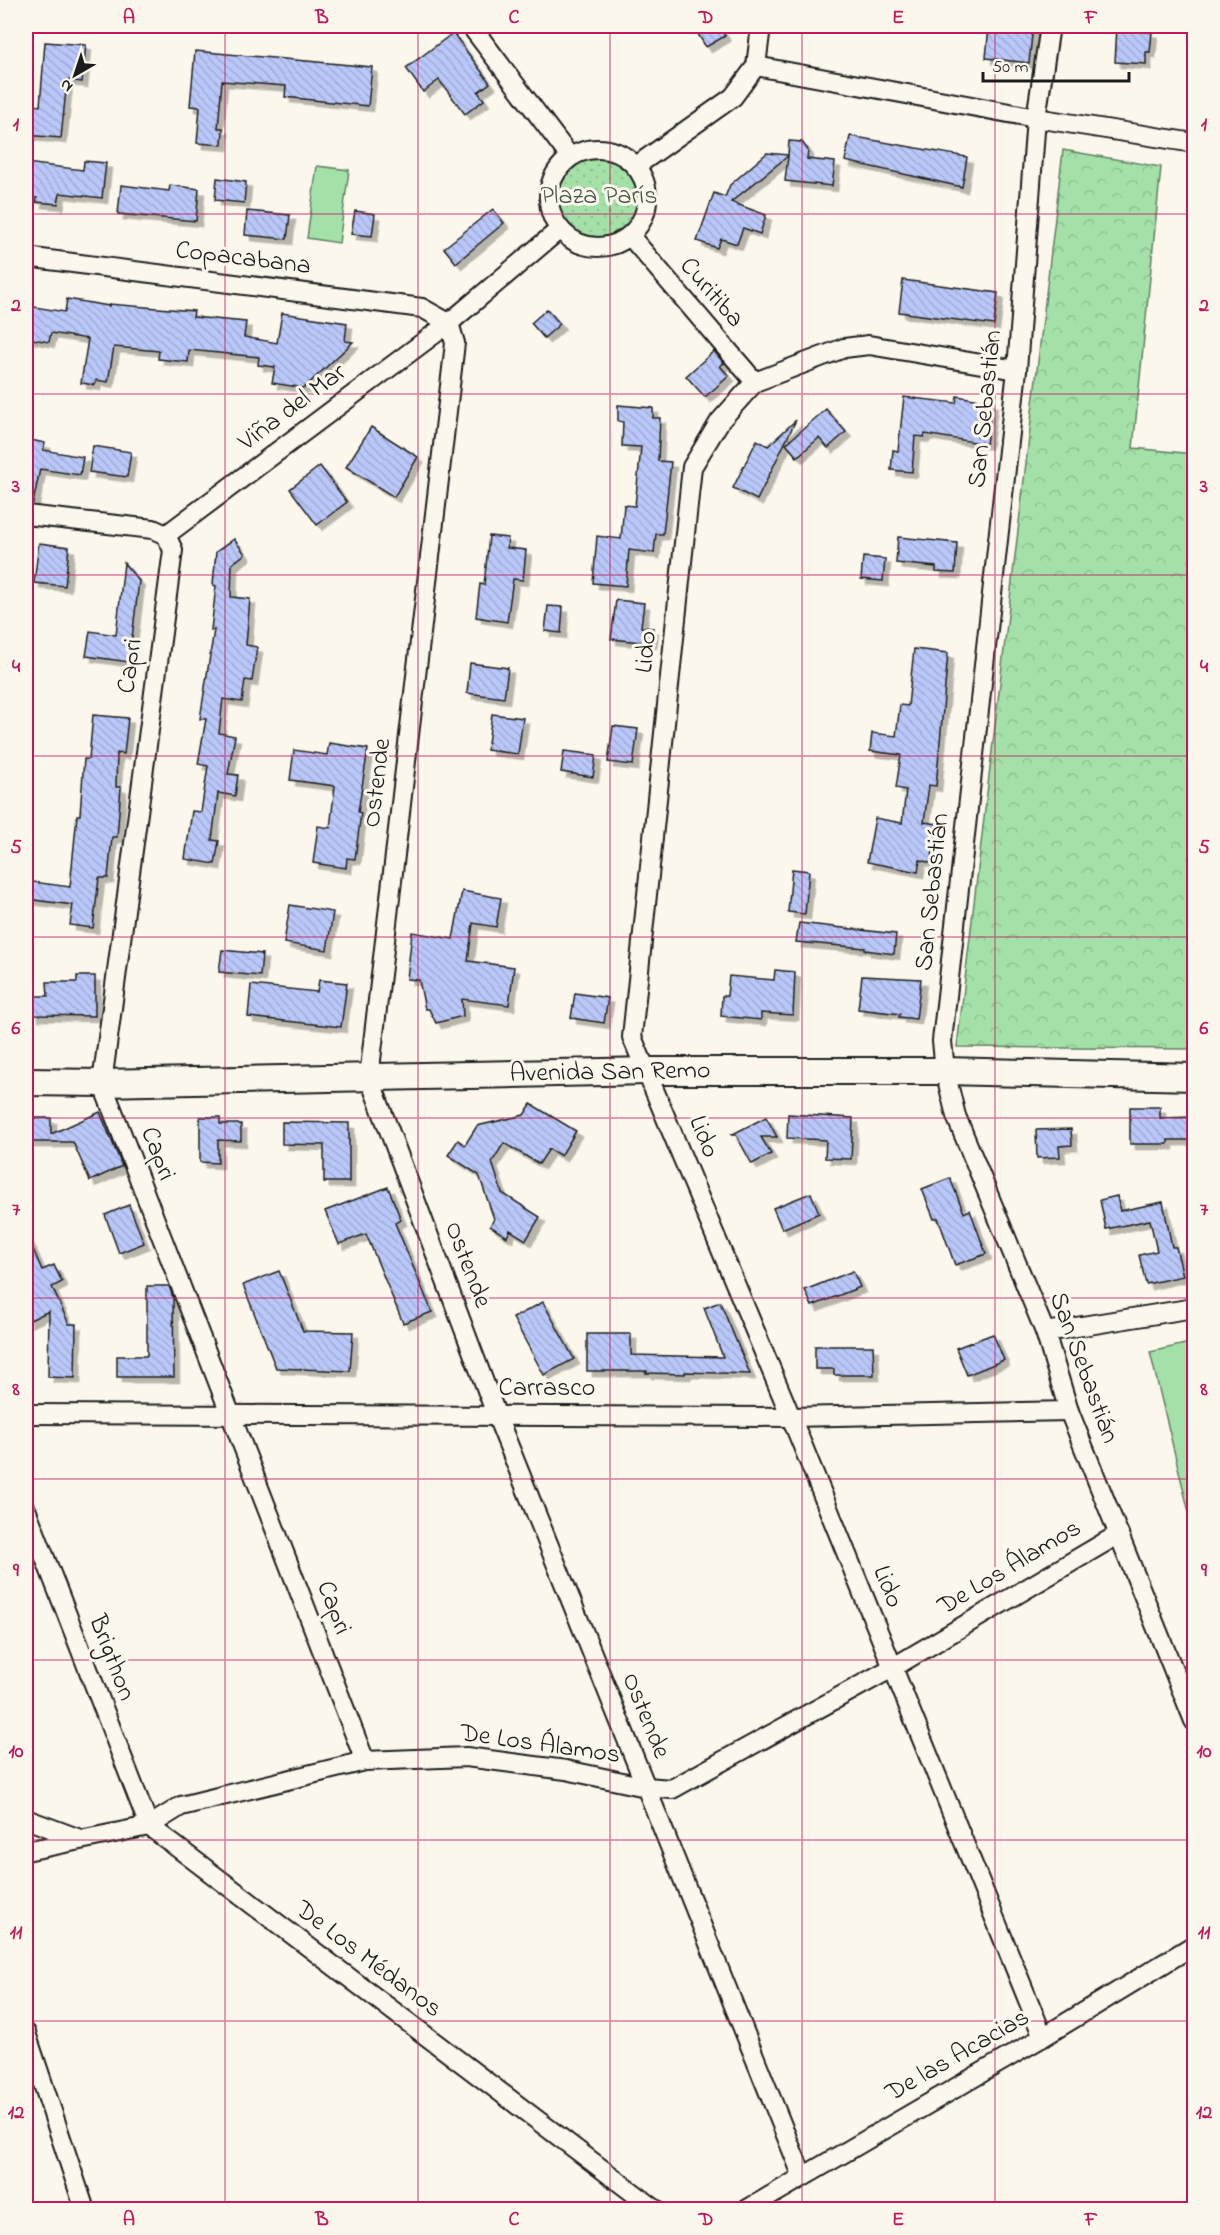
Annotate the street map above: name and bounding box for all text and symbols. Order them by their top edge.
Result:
text: A [123,4,135,33]
text: B [314,4,329,33]
text: C [509,4,520,33]
text: D [698,4,713,33]
text: E [892,4,904,33]
text: F [1084,4,1098,33]
north arrow [45,45,105,105]
scale bar [983,45,1128,83]
text: 50 m [992,55,1029,81]
text: N [55,72,79,98]
text: 1 [13,111,20,140]
text: 1 [1201,111,1208,140]
park label: Plaza París [541,178,657,216]
street label: Copacabana [173,232,313,286]
street label: Curitiba [669,249,753,337]
text: 2 [10,292,21,321]
text: 2 [1198,292,1209,321]
street label: San Sebastián [959,328,1013,490]
street label: Viña del Mar [230,354,356,462]
text: 3 [11,473,20,502]
text: 3 [1199,473,1208,502]
street label: Lido [626,629,668,675]
street label: Capri [108,636,154,696]
text: 4 [12,653,21,682]
text: 4 [1200,653,1209,682]
street label: Ostende [354,736,402,830]
street label: San Sebastián [906,811,960,973]
text: 5 [10,834,22,863]
text: 5 [1198,834,1210,863]
text: 6 [12,1015,21,1044]
text: 6 [1200,1015,1209,1044]
street label: Avenida San Remo [509,1052,711,1094]
street label: Lido [677,1110,729,1164]
street label: Capri [129,1121,185,1187]
text: 7 [12,1196,21,1225]
text: 7 [1200,1196,1209,1225]
street label: Ostende [433,1216,501,1314]
street label: San Sebastián [1038,1287,1128,1449]
street label: Carrasco [499,1370,595,1408]
text: 8 [11,1376,20,1405]
text: 8 [1199,1376,1208,1405]
street label: De Los Álamos [930,1510,1089,1626]
text: 9 [12,1557,20,1586]
text: 9 [1200,1557,1208,1586]
street label: Lido [861,1560,913,1614]
street label: Capri [305,1575,361,1641]
street label: Brigthon [77,1609,145,1707]
street label: Ostende [611,1667,680,1765]
street label: De Los Álamos [456,1715,623,1775]
text: 10 [9,1738,24,1767]
text: 10 [1197,1738,1212,1767]
street label: De Los Médanos [286,1891,450,2028]
text: 11 [10,1919,23,1948]
text: 11 [1198,1919,1211,1948]
street label: De las Acacias [878,1999,1037,2113]
text: 12 [8,2099,24,2128]
text: 12 [1196,2099,1212,2128]
text: A [123,2206,135,2235]
text: B [314,2206,329,2235]
text: C [509,2206,520,2235]
text: D [698,2206,713,2235]
text: E [892,2206,904,2235]
text: F [1084,2206,1098,2235]

